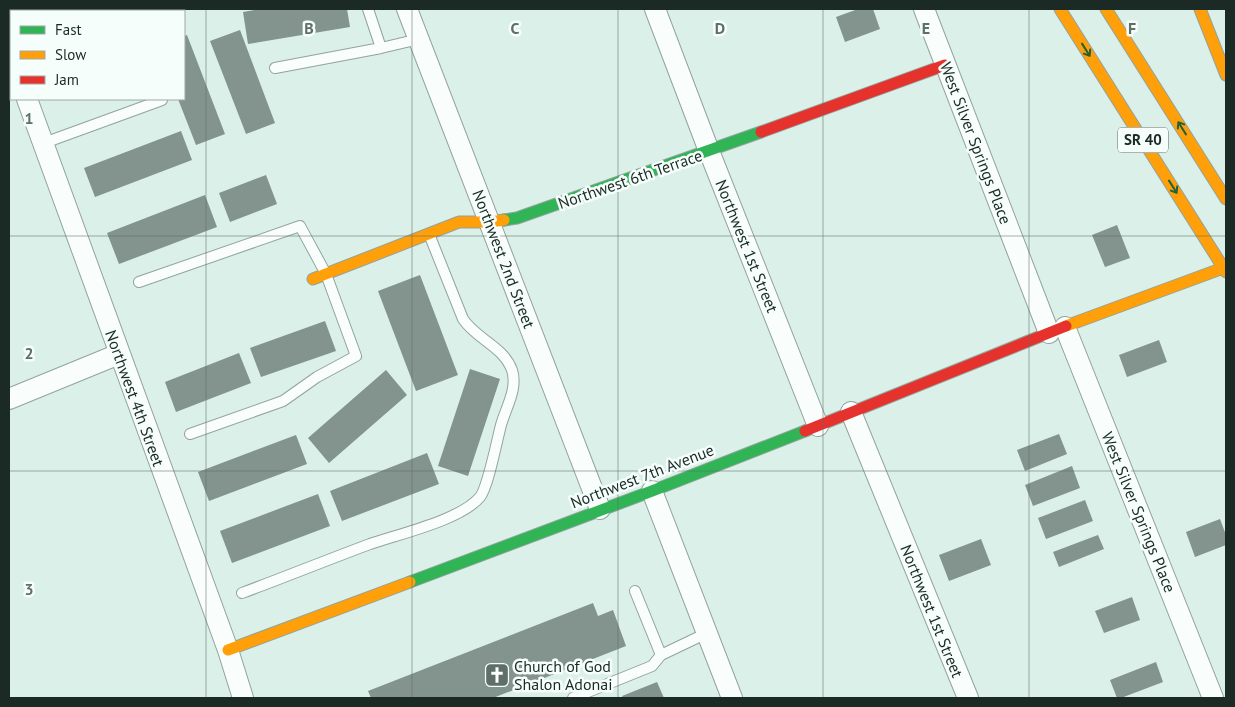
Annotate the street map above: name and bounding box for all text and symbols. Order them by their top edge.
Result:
legend [10,10,185,100]
text: B [304,18,314,38]
text: C [511,18,520,38]
text: D [715,18,725,38]
text: E [922,18,930,38]
text: F [1128,18,1136,38]
text: Fast [55,20,82,39]
one-way arrow [1081,43,1092,57]
text: Slow [55,45,86,64]
street label: West Silver Springs Place [936,59,1016,227]
text: Jam [54,70,79,89]
text: 1 [24,108,34,128]
one-way arrow [1176,122,1186,136]
road number: SR 40 [1118,128,1168,152]
street label: Northwest 6th Terrace [555,145,705,213]
street label: Northwest 1st Street [711,177,783,316]
one-way arrow [1168,180,1178,194]
street label: Northwest 2nd Street [468,187,540,332]
street label: Northwest 4th Street [101,327,169,469]
text: 2 [24,343,34,363]
street label: West Silver Springs Place [1098,429,1180,595]
street label: Northwest 7th Avenue [568,439,716,513]
street label: Northwest 1st Street [896,542,968,681]
text: 3 [24,579,34,599]
place label: Church of God Shalon Adonai [514,656,612,694]
church icon: Church of God Shalon Adonai [484,662,510,688]

